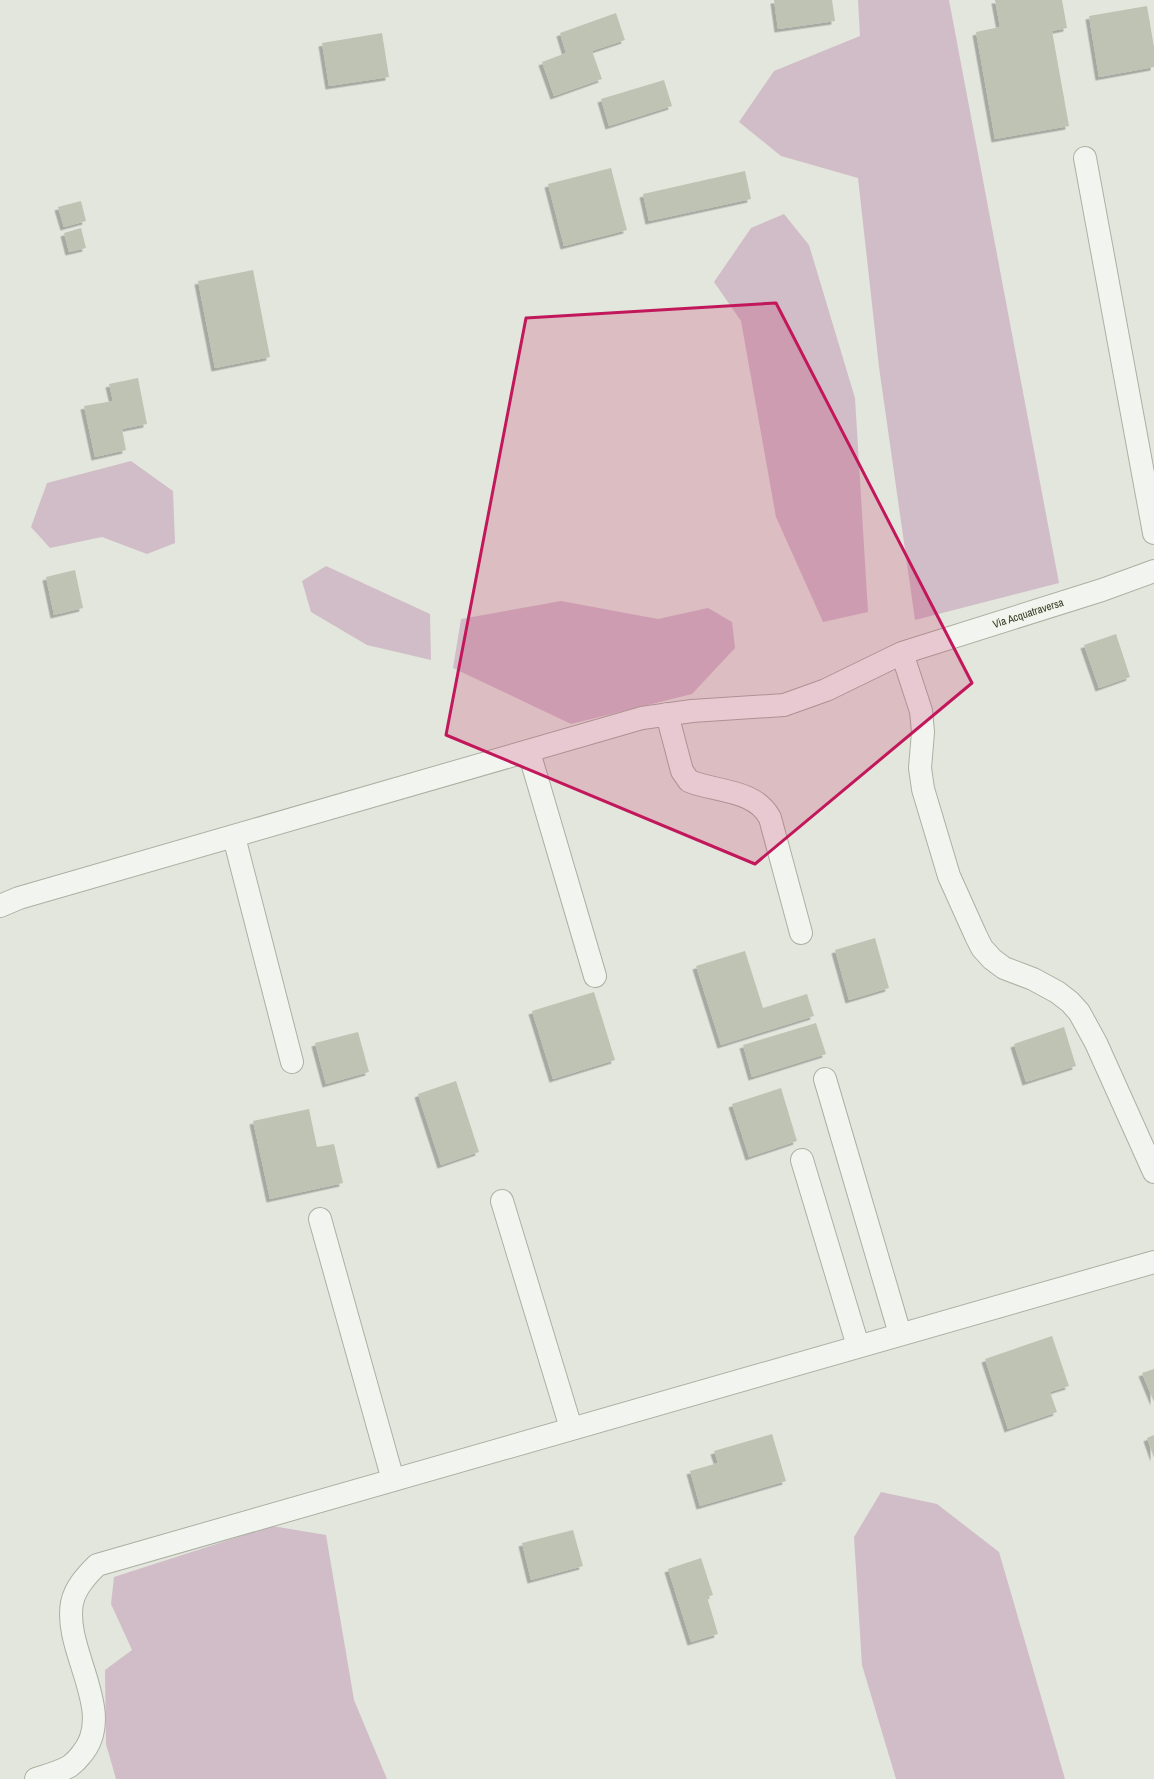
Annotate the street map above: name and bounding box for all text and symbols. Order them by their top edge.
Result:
street label: Via Acquatraversa [991,595,1065,631]

